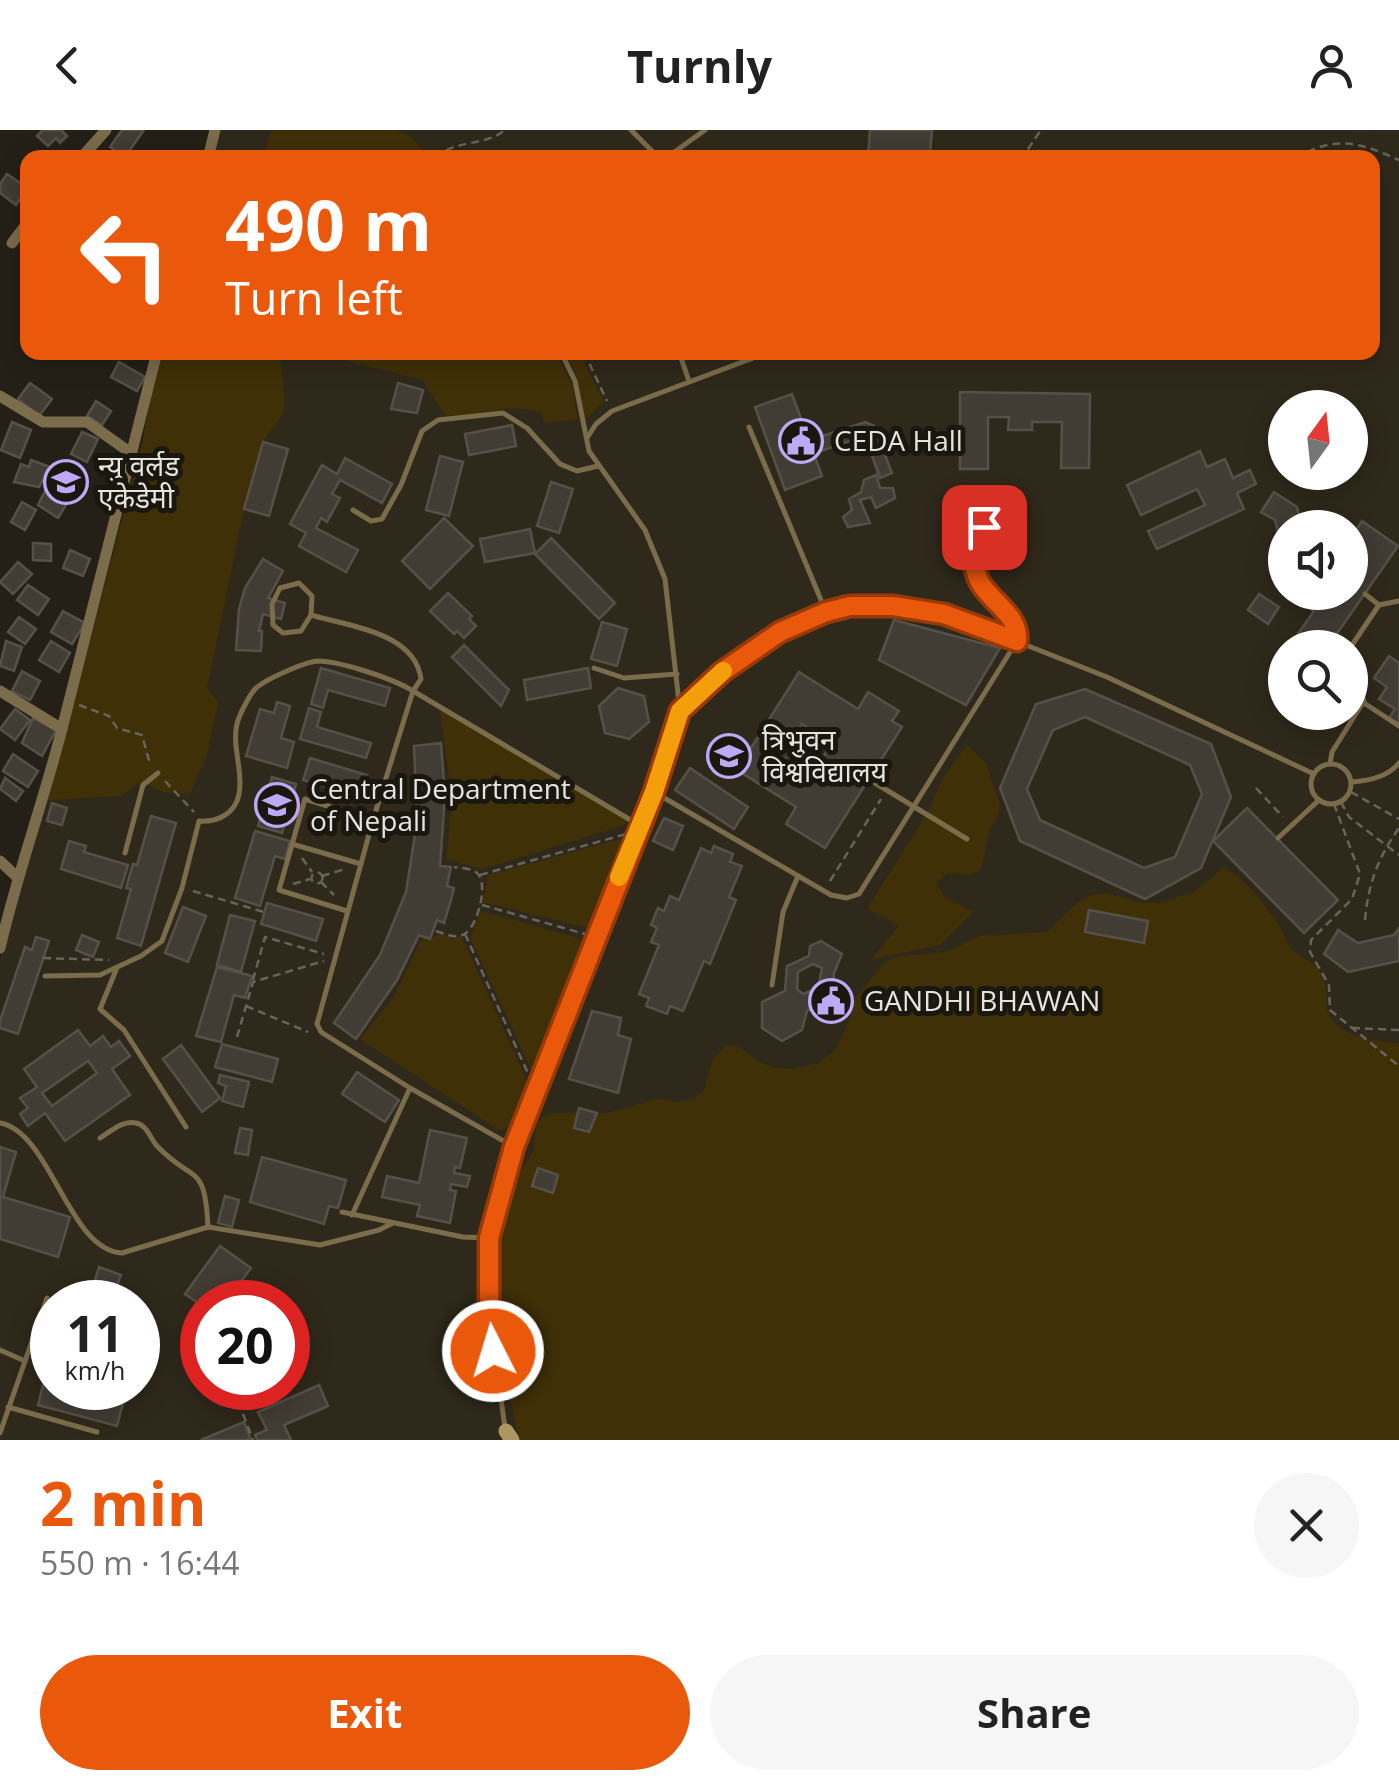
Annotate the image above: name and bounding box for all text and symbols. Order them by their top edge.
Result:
text: Turnly [627,35,772,96]
icon: back [40,38,95,93]
icon: person [1304,38,1359,93]
text: 490 m [225,176,432,272]
icon: left [60,190,190,320]
text: Turn left [225,267,403,328]
north arrow [1268,390,1368,490]
map controls [1268,390,1368,730]
public building icon: CEDA Hall [778,418,824,464]
place label: CEDA Hall [834,421,963,459]
place label: न्यु वर्लड एकेडेमी [98,446,180,516]
school or university icon: न्यु वर्लड एकेडेमी [43,459,89,505]
pin [942,485,1027,570]
icon: arrive [957,500,1012,555]
button: sound [1268,510,1368,610]
button: search [1268,630,1368,730]
place label: त्रिभुवन विश्वविद्यालय [762,720,888,790]
school or university icon: त्रिभुवन विश्वविद्यालय [706,733,752,779]
place label: Central Department of Nepali [310,769,571,839]
school or university icon: Central Department of Nepali [254,782,300,828]
public building icon: GANDHI BHAWAN [808,978,854,1024]
place label: GANDHI BHAWAN [864,981,1100,1019]
speed limit sign: 20 [180,1280,310,1410]
text: 11 [66,1299,124,1367]
position arrow [441,1299,545,1403]
text: km/h [65,1353,125,1387]
text: 2 min [40,1462,207,1544]
button: close [1254,1473,1359,1578]
text: 550 m · 16:44 [40,1541,239,1584]
button: Exit [40,1655,690,1770]
button: Share [710,1655,1359,1770]

